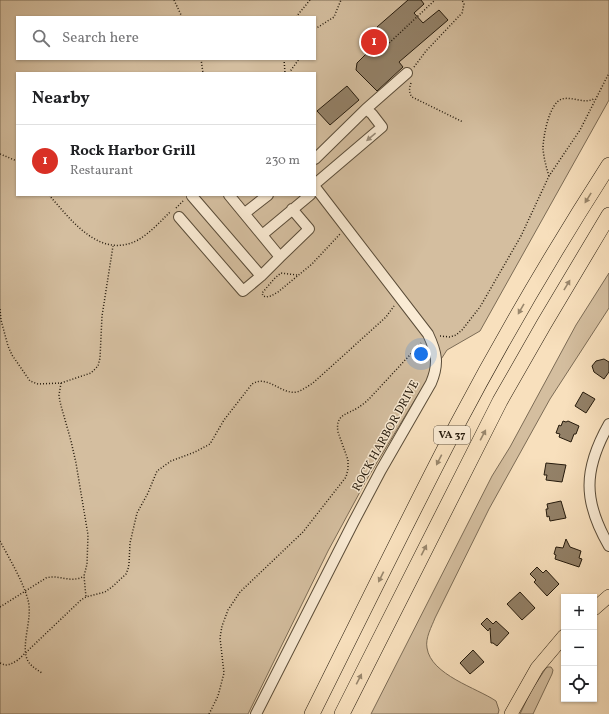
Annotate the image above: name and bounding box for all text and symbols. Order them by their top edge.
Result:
search box [16,16,316,60]
icon: search [30,27,52,49]
pin: 1 [361,27,387,57]
text: Search here [62,28,139,49]
text: Nearby [32,87,90,110]
one-way arrow [366,132,376,141]
text: Rock Harbor Grill [70,141,196,162]
text: 1 [42,152,48,170]
text: 230 m [265,152,300,170]
text: Restaurant [70,162,133,180]
one-way arrow [585,192,592,204]
one-way arrow [563,279,570,291]
one-way arrow [518,303,525,315]
your location [411,344,431,364]
street label: ROCK HARBOR DRIVE [349,378,423,494]
road number: VA 37 [434,426,470,444]
one-way arrow [479,429,486,440]
one-way arrow [436,455,442,466]
one-way arrow [421,545,427,556]
one-way arrow [378,571,384,582]
map controls [561,594,597,702]
button: + [561,594,597,630]
button: − [561,630,597,666]
button: locate [561,666,597,702]
one-way arrow [356,673,362,685]

